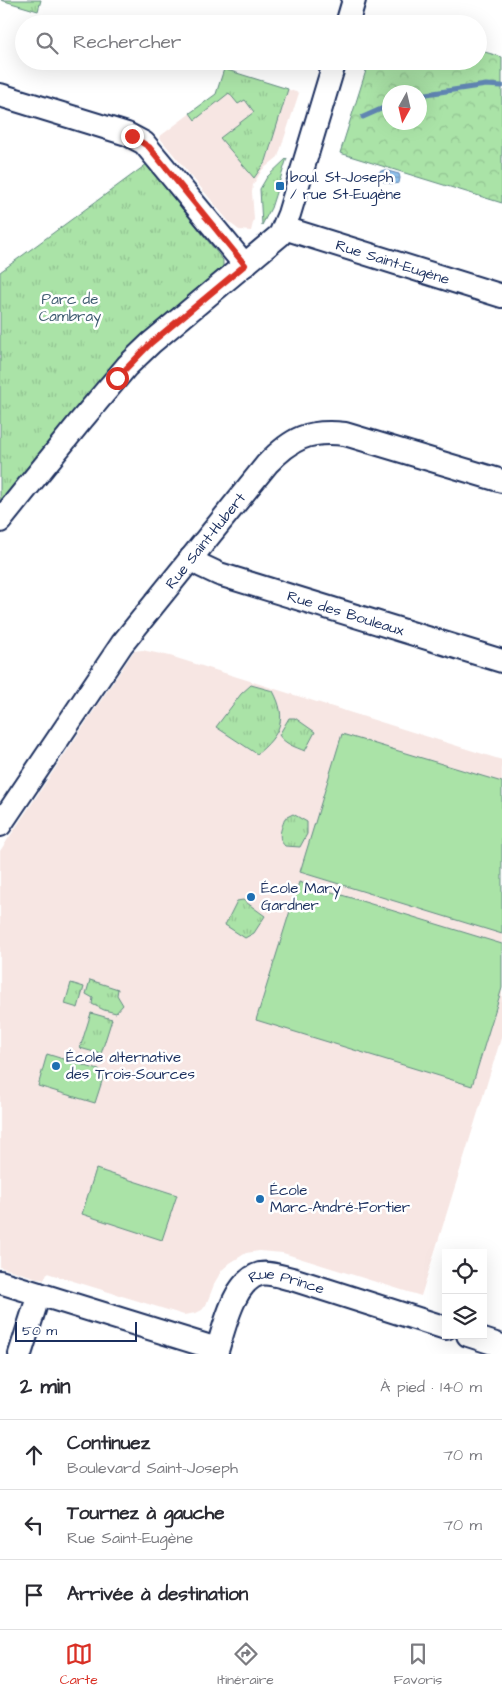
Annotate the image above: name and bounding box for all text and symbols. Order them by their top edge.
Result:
search box [15,15,487,70]
icon: search [33,29,61,57]
text: Rechercher [73,29,181,56]
north arrow [382,85,427,130]
route end [121,125,144,148]
place label: boul. St-Joseph / rue St-Eugène [290,167,401,206]
marker: boul. St-Joseph / rue St-Eugène [274,180,286,192]
street label: Rue Saint-Eugène [333,235,452,290]
park label: Parc de Cambray [39,289,101,328]
route start [106,367,129,390]
street label: Rue Saint-Hubert [160,488,251,593]
street label: Rue des Bouleaux [285,586,408,642]
place label: École Mary Gardner [261,878,341,916]
marker: École Mary Gardner [245,891,257,903]
place label: École alternative des Trois-Sources [66,1047,195,1085]
marker: École alternative des Trois-Sources [50,1060,62,1072]
place label: École Marc-André-Fortier [270,1180,410,1218]
marker: École Marc-André-Fortier [254,1193,266,1205]
map controls [442,1249,487,1339]
button: locate [442,1249,487,1294]
street label: Rue Prince [245,1263,327,1300]
button: layers [442,1294,487,1339]
scale bar [15,1319,138,1342]
text: 50 m [22,1321,57,1341]
text: 2 min [20,1372,70,1401]
text: À pied · 140 m [380,1376,482,1398]
text: Continuez [67,1430,150,1457]
icon: ahead [20,1441,48,1469]
text: 70 m [443,1444,482,1466]
text: Boulevard Saint-Joseph [67,1457,238,1479]
text: Tournez à gauche [67,1500,225,1527]
icon: left [20,1511,48,1539]
text: 70 m [443,1514,482,1536]
text: Rue Saint-Eugène [67,1527,193,1549]
icon: arrive [20,1581,48,1609]
text: Arrivée à destination [67,1581,248,1608]
tab: Carte [60,1640,98,1690]
tab: Itinéraire [217,1640,274,1690]
tab: Favoris [393,1640,442,1690]

